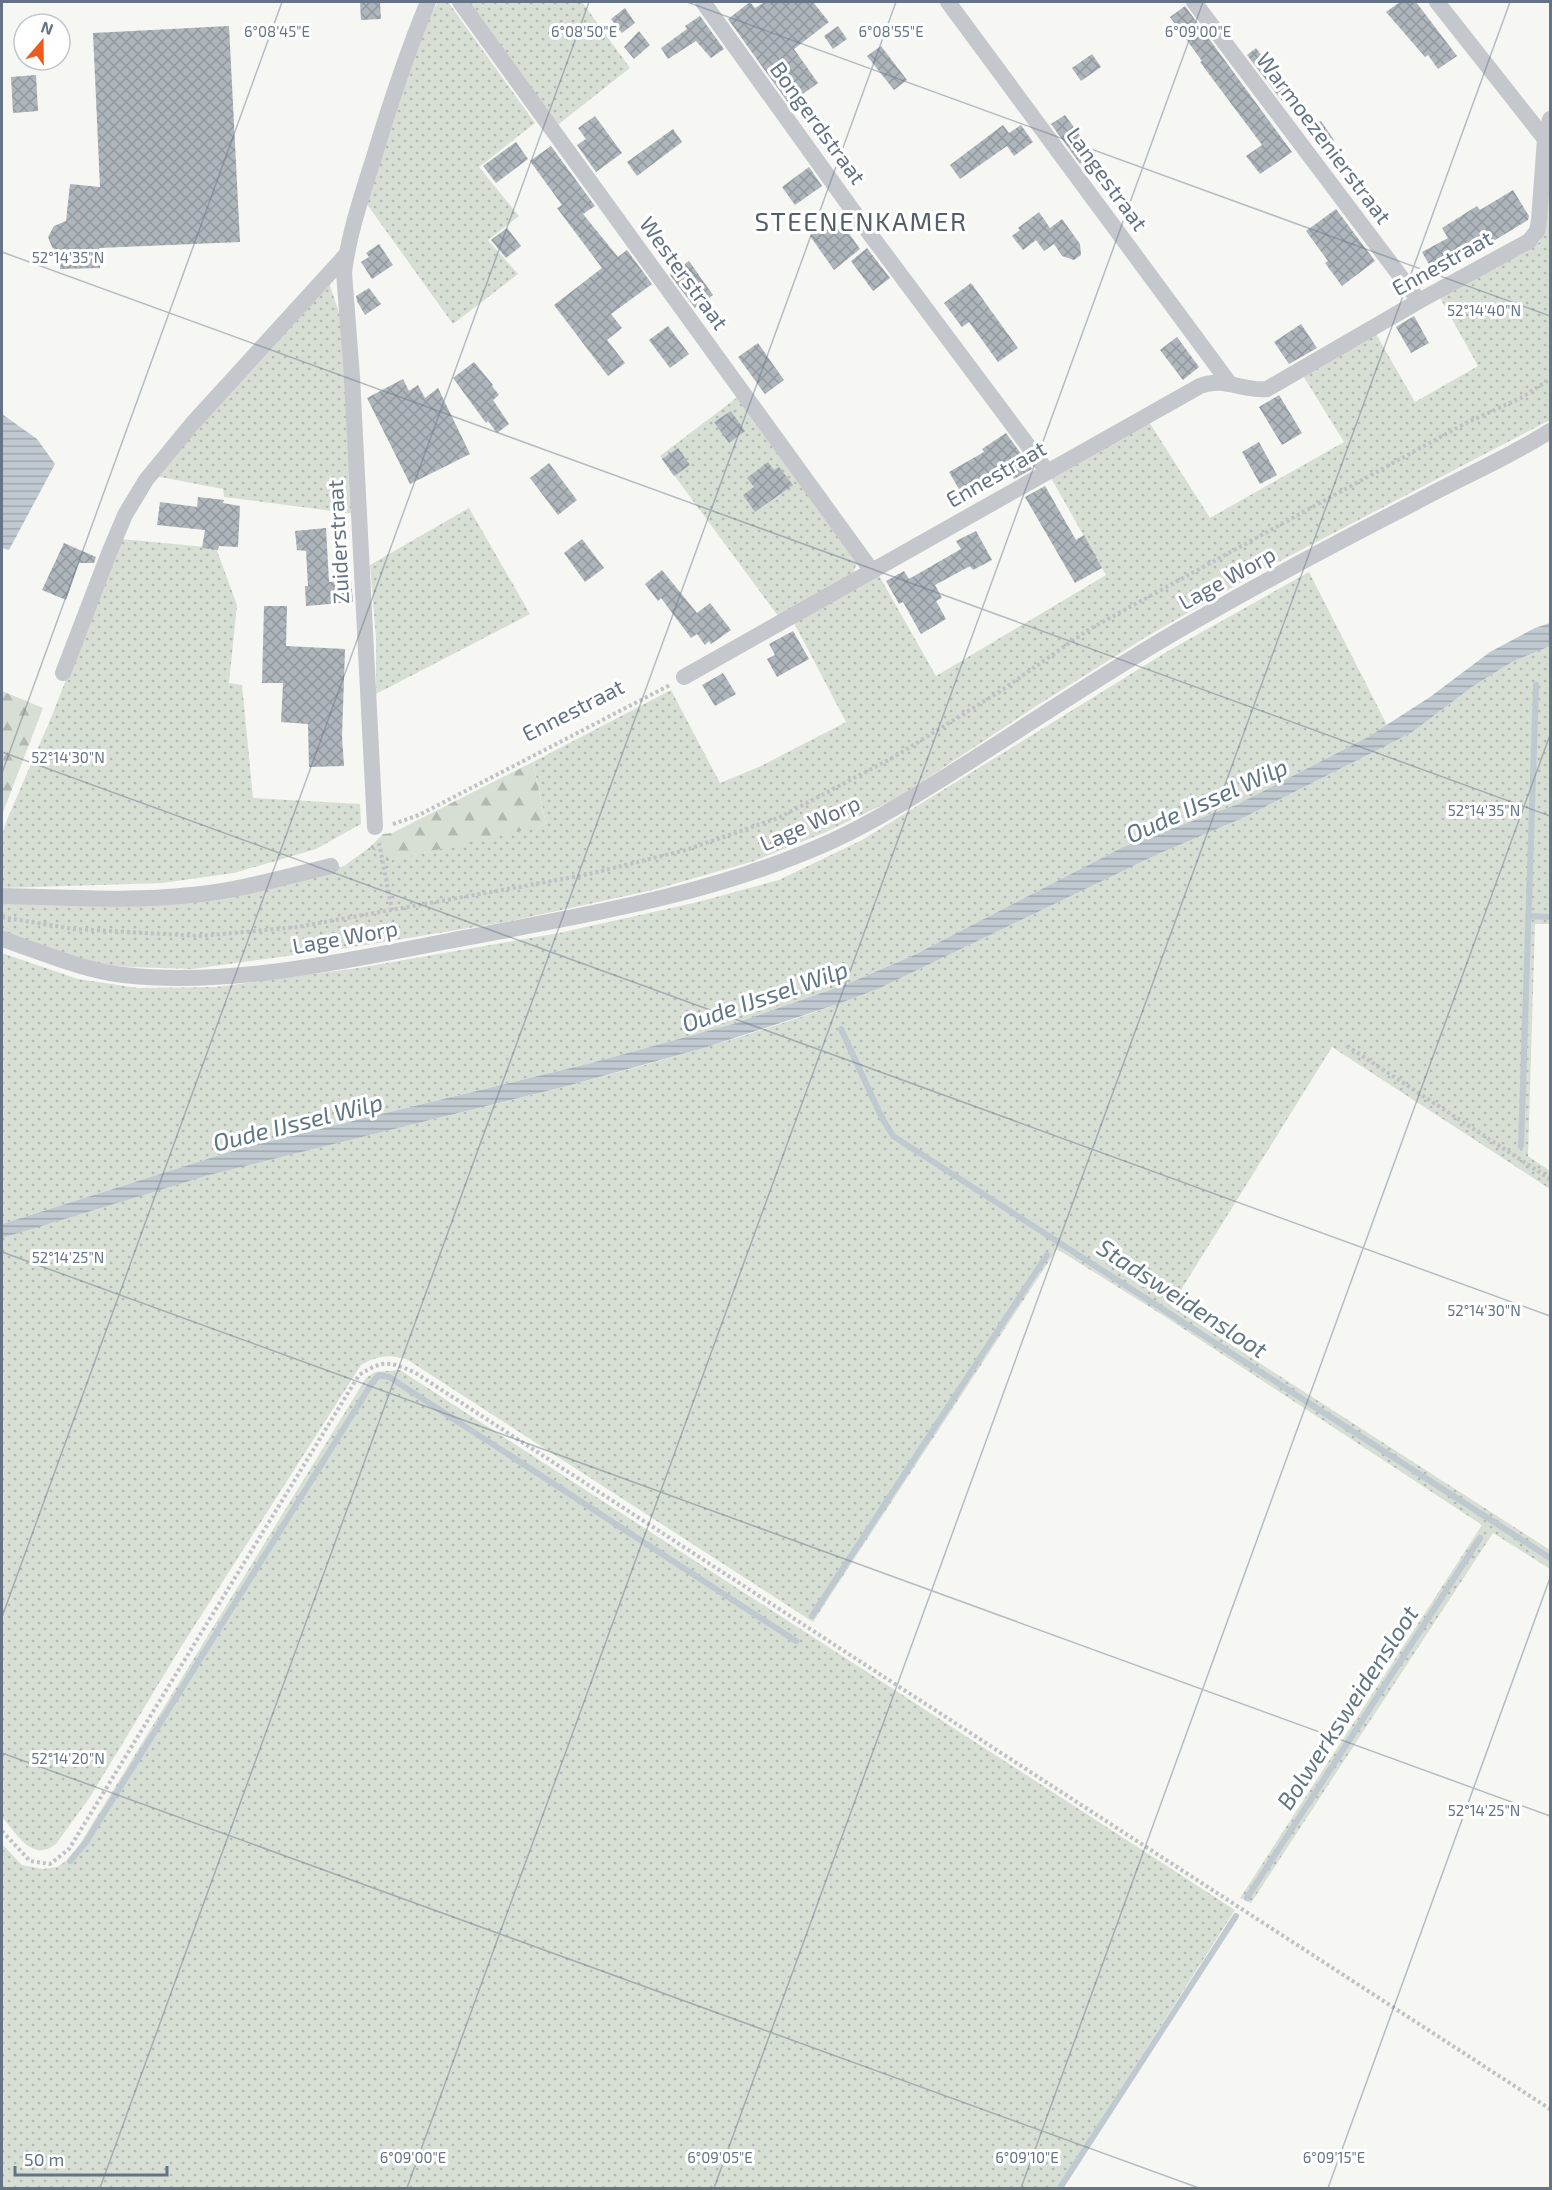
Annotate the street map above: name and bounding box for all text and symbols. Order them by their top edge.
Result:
north arrow [12,12,72,72]
text: N [39,17,56,38]
text: 6°08'45"E [244,22,310,40]
text: 6°08'50"E [551,22,617,40]
text: 6°08'55"E [858,22,924,40]
text: 6°09'00"E [1165,22,1231,40]
street label: Warmoezenierstraat [1252,47,1398,228]
street label: Bongerdstraat [766,56,872,189]
street label: Langestraat [1062,122,1154,235]
district label: STEENENKAMER [754,205,968,236]
street label: Westerstraat [635,211,735,334]
street label: Ennestraat [1387,224,1496,300]
text: 52°14'35"N [32,248,104,266]
text: 52°14'40"N [1447,301,1521,319]
street label: Ennestraat [941,434,1050,512]
street label: Zuiderstraat [321,479,353,605]
street label: Lage Worp [1174,540,1279,614]
street label: Ennestraat [517,672,628,746]
text: 52°14'30"N [31,748,105,766]
water label: Oude IJssel Wilp [1121,751,1292,848]
street label: Lage Worp [756,789,864,856]
text: 52°14'35"N [1448,801,1520,819]
street label: Lage Worp [290,914,400,958]
water label: Oude IJssel Wilp [678,954,851,1038]
water label: Oude IJssel Wilp [210,1086,386,1157]
water label: Stadsweidensloot [1092,1232,1274,1364]
text: 52°14'25"N [32,1248,104,1266]
text: 52°14'30"N [1447,1301,1521,1319]
water label: Bolwerksweidensloot [1270,1599,1424,1815]
text: 52°14'20"N [31,1749,105,1767]
text: 52°14'25"N [1448,1801,1520,1819]
scale bar [15,2139,166,2177]
text: 50 m [24,2148,64,2170]
text: 6°09'00"E [380,2148,446,2166]
text: 6°09'05"E [687,2148,753,2166]
text: 6°09'10"E [995,2148,1059,2166]
text: 6°09'15"E [1303,2148,1365,2166]

